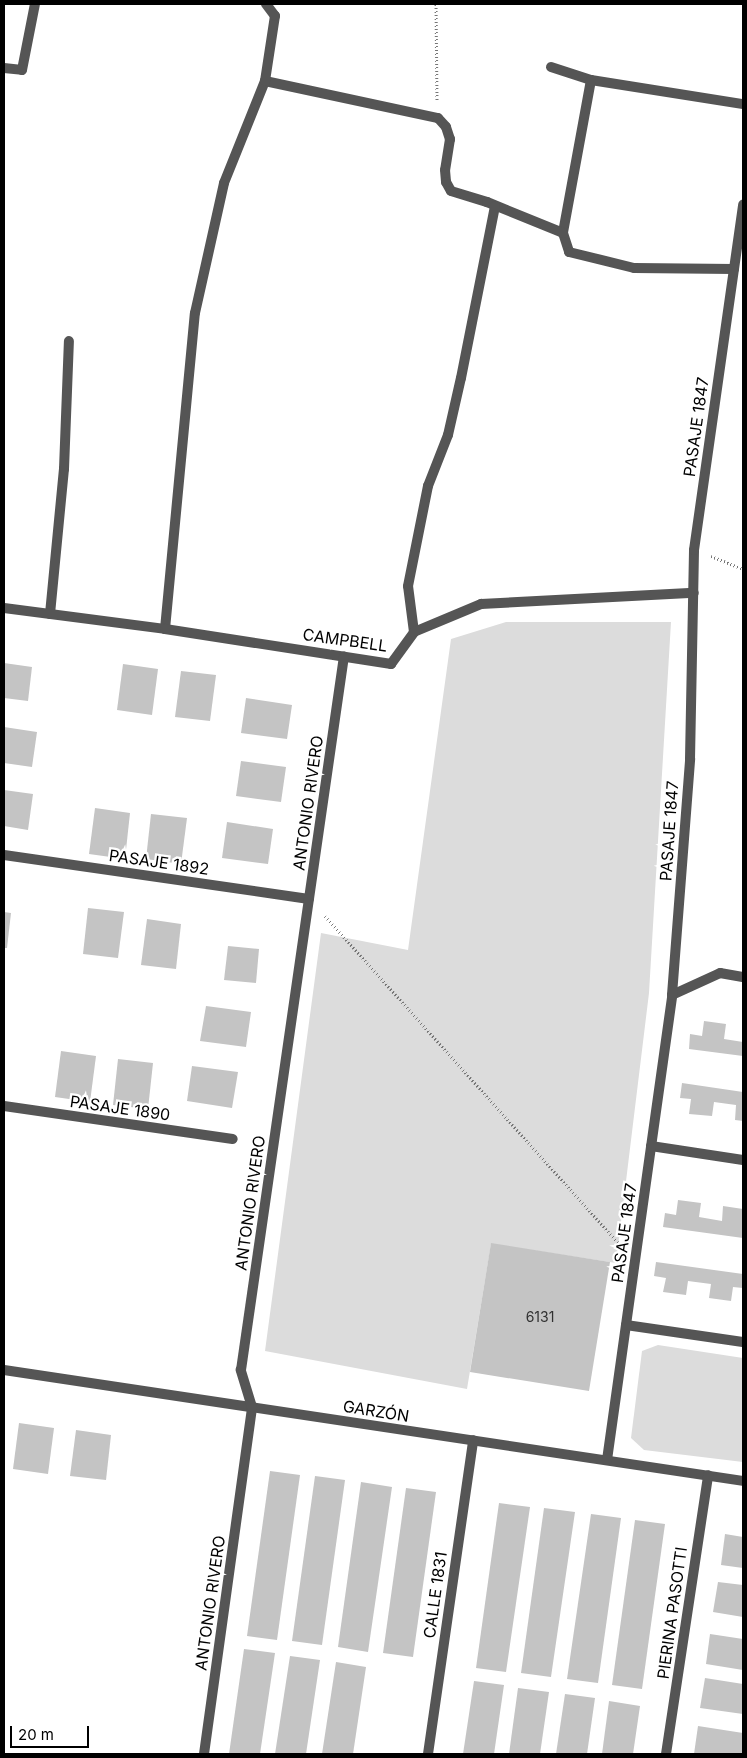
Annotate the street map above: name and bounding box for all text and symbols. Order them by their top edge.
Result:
street label: PASAJE 1847 [680,376,712,478]
street label: CAMPBELL [301,625,389,655]
street label: ANTONIO RIVERO [289,734,327,872]
street label: PASAJE 1847 [656,780,682,882]
street label: PASAJE 1892 [108,845,210,879]
street label: PASAJE 1890 [69,1091,171,1125]
street label: ANTONIO RIVERO [231,1134,269,1272]
street label: PASAJE 1847 [608,1182,640,1284]
house number: 6131 [526,1309,554,1325]
street label: GARZÓN [342,1396,410,1426]
street label: ANTONIO RIVERO [191,1534,229,1672]
street label: PIERINA PASOTTI [653,1546,691,1680]
street label: CALLE 1831 [419,1550,451,1640]
scale bar [12,1716,91,1748]
text: 20 m [18,1725,54,1744]

